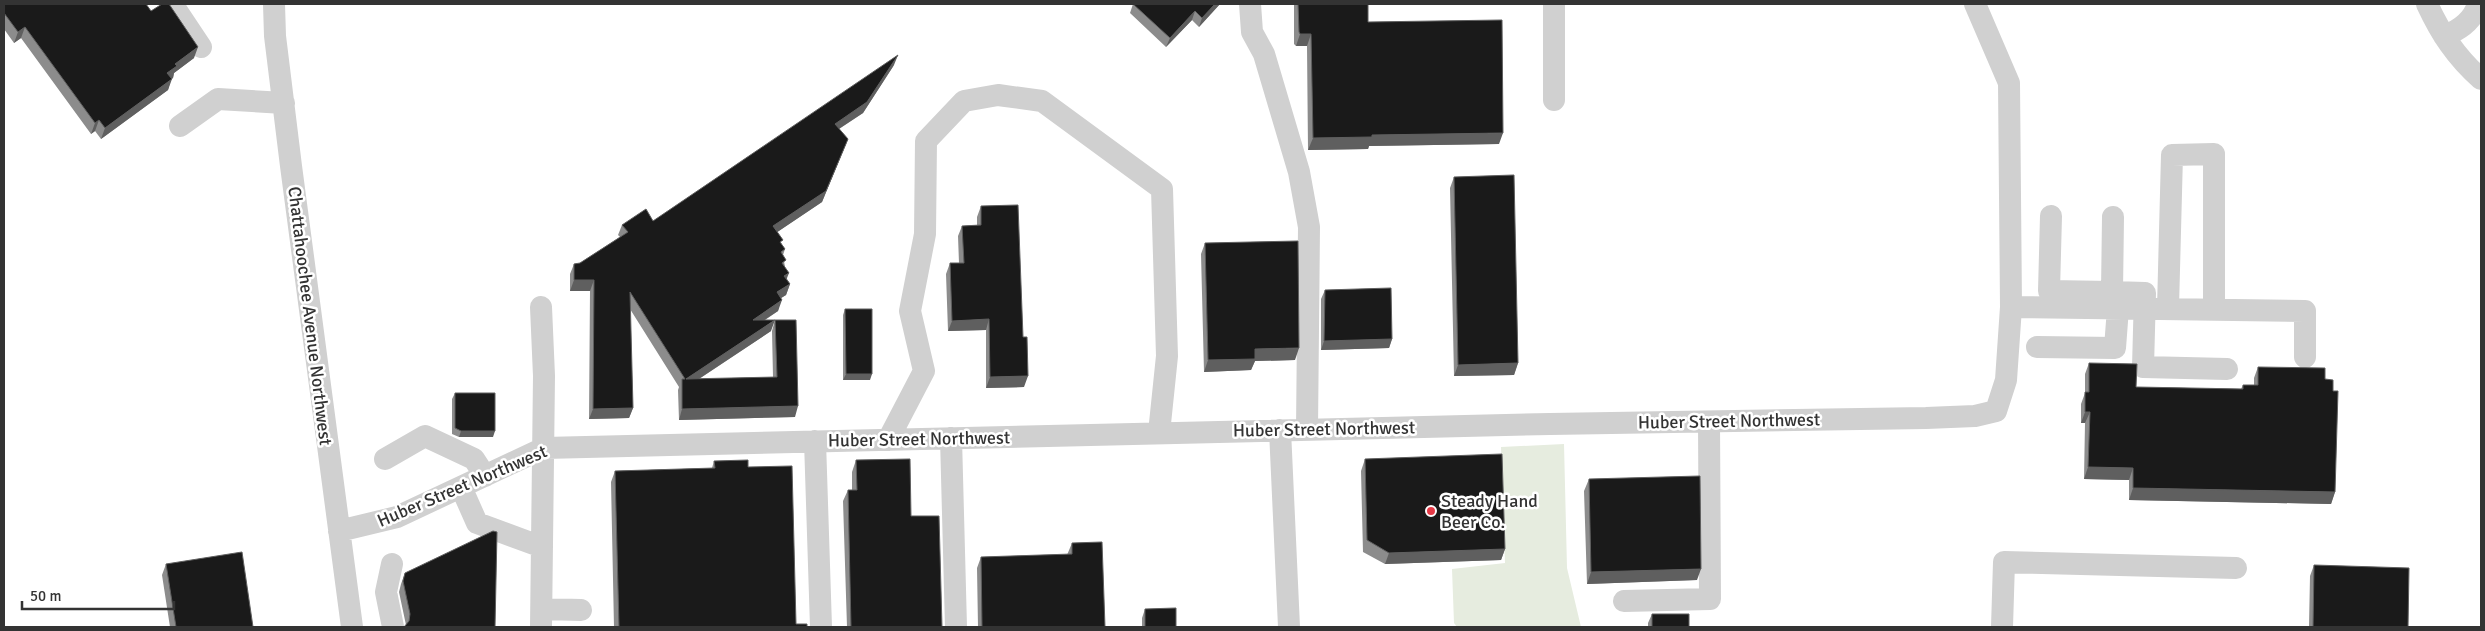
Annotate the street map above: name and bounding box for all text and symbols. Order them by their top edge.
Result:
street label: Chattahoochee Avenue Northwest [283,185,337,447]
street label: Huber Street Northwest [1638,408,1820,434]
street label: Huber Street Northwest [1233,416,1415,442]
street label: Huber Street Northwest [828,426,1010,452]
street label: Huber Street Northwest [374,440,550,532]
place label: Steady Hand Beer Co. [1441,490,1538,533]
marker: Steady Hand Beer Co. [1425,505,1437,517]
scale bar [22,578,175,610]
text: 50 m [30,587,61,605]

